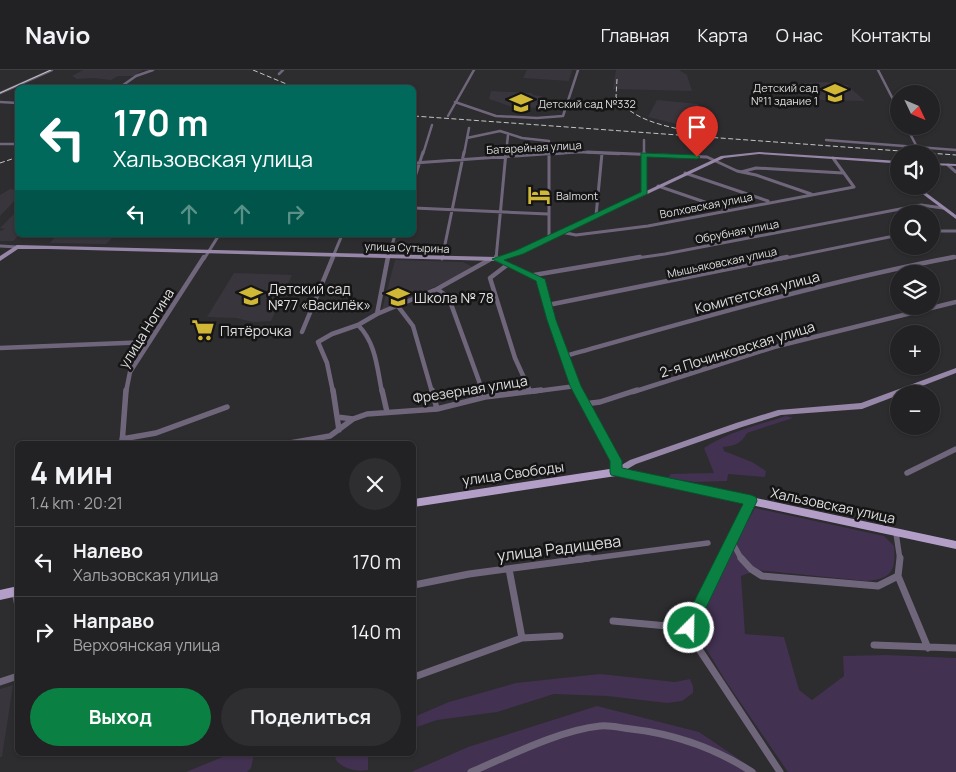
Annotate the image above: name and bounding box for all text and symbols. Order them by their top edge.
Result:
text: Navio [25,18,90,51]
text: Главная [601,23,670,47]
text: Карта [698,23,748,47]
text: О нас [776,23,823,47]
text: Контакты [851,23,931,47]
place label: Детский сад №11 здание 1 [751,80,818,108]
school or university icon: Детский сад №11 здание 1 [822,80,848,106]
north arrow [890,85,940,135]
map controls [890,85,940,435]
school or university icon: Детский сад №332 [508,90,534,116]
place label: Детский сад №332 [538,96,636,111]
text: 170 m [113,99,209,147]
icon: left [30,105,95,170]
pin [676,106,718,157]
icon: arrive [683,113,711,141]
street label: Батарейная улица [486,137,582,157]
text: Хальзовская улица [113,144,313,174]
button: sound [890,145,940,195]
hotel icon: Balmont [526,182,552,208]
place label: Balmont [556,188,598,203]
street label: Волховская улица [658,189,754,221]
icon: left [122,200,150,228]
icon: ahead [175,200,203,228]
icon: ahead [228,200,256,228]
icon: right [281,200,309,228]
button: search [890,205,940,255]
street label: Обрубная улица [694,216,780,246]
street label: улица Сутырина [364,238,450,256]
street label: Мышьяковская улица [666,243,778,281]
button: layers [890,265,940,315]
street label: Комитетская улица [693,266,821,318]
place label: Детский сад №77 «Василёк» [268,279,371,314]
school or university icon: Детский сад №77 «Василёк» [238,283,264,309]
street label: улица Ногина [114,284,178,372]
school or university icon: Школа № 78 [385,284,411,310]
place label: Школа № 78 [414,288,494,307]
street label: 2-я Починковская улица [657,316,817,382]
supermarket icon: Пятёрочка [190,317,216,343]
place label: Пятёрочка [220,321,292,340]
button: + [890,325,940,375]
street label: Фрезерная улица [411,371,529,407]
button: − [890,385,940,435]
text: 4 мин [30,452,113,493]
street label: улица Свободы [461,456,565,490]
button: close [349,458,401,510]
street label: Хальзовская улица [769,482,897,528]
text: 1.4 km · 20:21 [30,492,123,514]
street label: улица Радищева [496,529,622,567]
text: Налево [73,538,143,564]
icon: left [30,548,58,576]
text: 170 m [353,549,401,575]
text: Хальзовская улица [73,564,218,586]
position arrow [662,601,714,653]
text: Направо [73,608,154,634]
icon: right [30,618,58,646]
text: 140 m [351,619,401,645]
text: Верхоянская улица [73,634,220,656]
button: Выход [30,688,211,746]
button: Поделиться [221,688,401,746]

